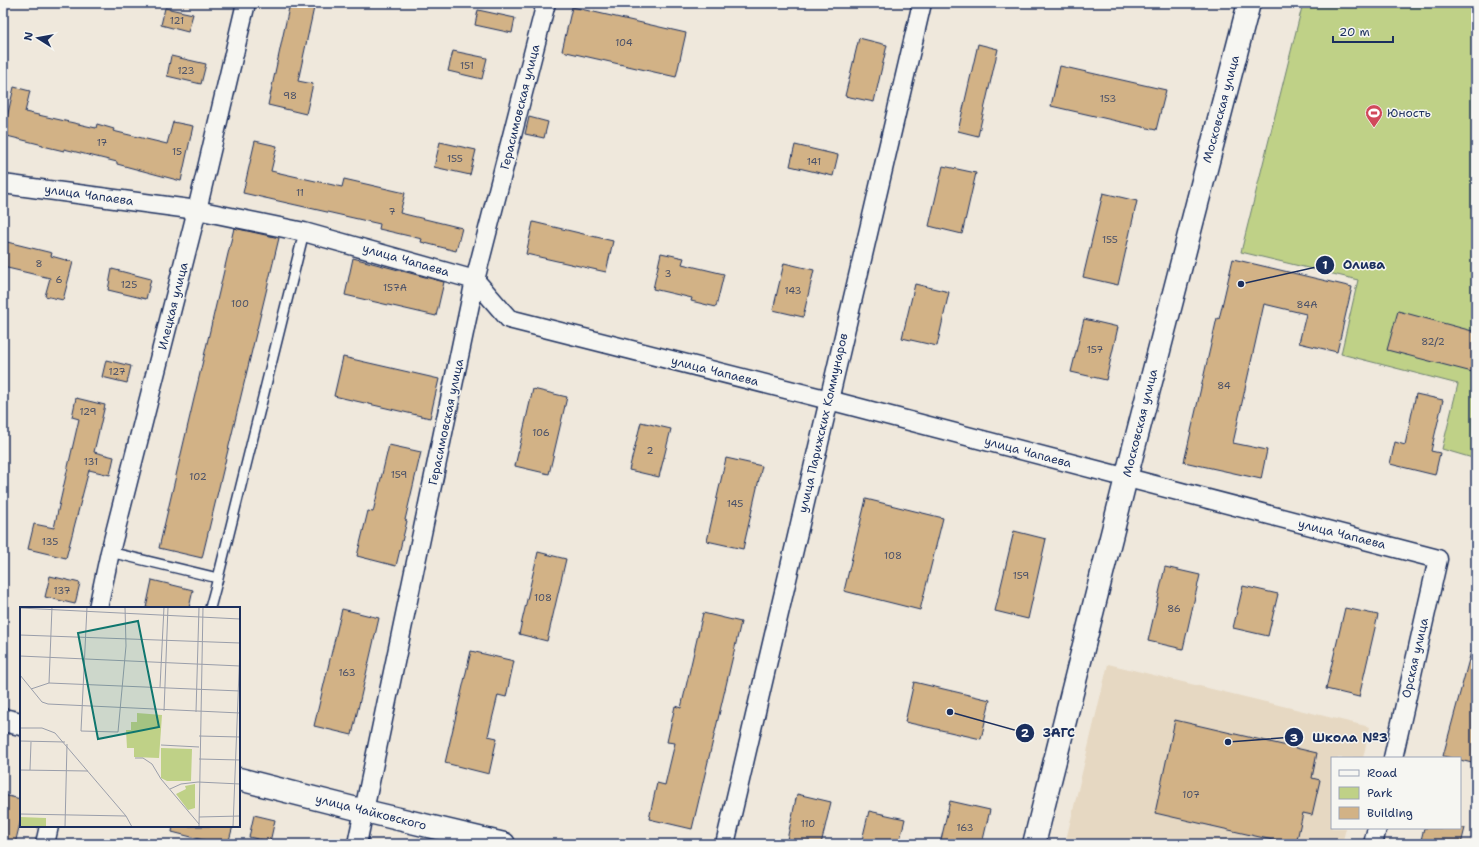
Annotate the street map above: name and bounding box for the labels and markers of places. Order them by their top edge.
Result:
sports icon: Юность [1364,103,1384,128]
place label: Юность [1387,105,1431,121]
callout: Олива [1315,252,1393,277]
callout: ЗАГС [1015,720,1083,745]
callout: Школа №3 [1284,725,1396,750]

